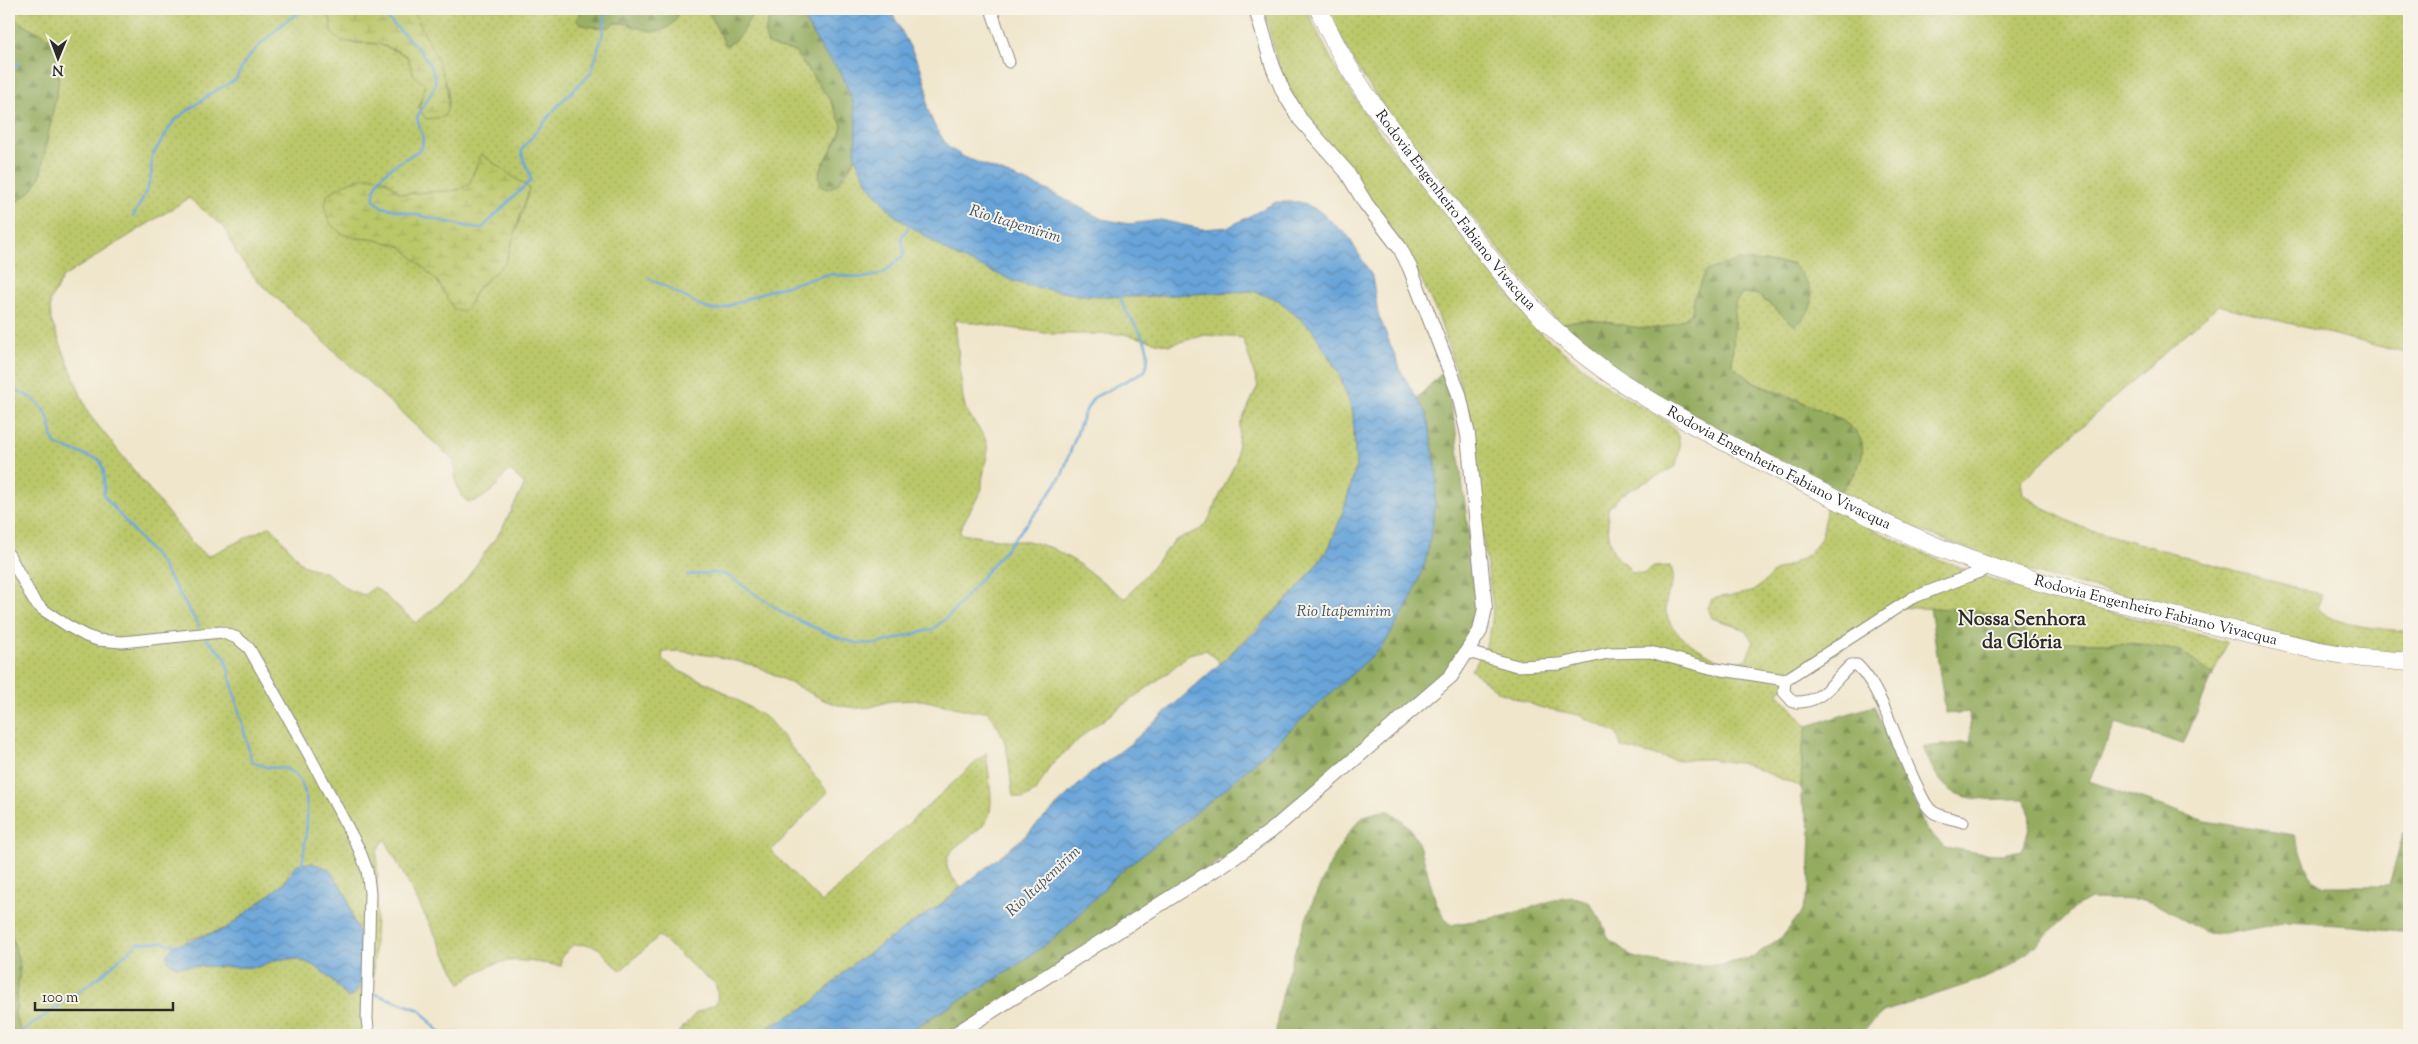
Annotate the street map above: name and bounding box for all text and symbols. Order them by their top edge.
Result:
north arrow [32,32,82,82]
text: N [52,59,64,79]
street label: Rodovia Engenheiro Fabiano Vivacqua [1370,106,1540,315]
water label: Rio Itapemirim [966,200,1064,250]
street label: Rodovia Engenheiro Fabiano Vivacqua [1663,402,1894,535]
street label: Rodovia Engenheiro Fabiano Vivacqua [2032,570,2280,651]
water label: Rio Itapemirim [1297,601,1391,624]
district label: Nossa Senhora da Glória [1958,606,2087,658]
water label: Rio Itapemirim [1001,841,1087,923]
scale bar [35,979,172,1011]
text: 100 m [42,988,79,1009]

